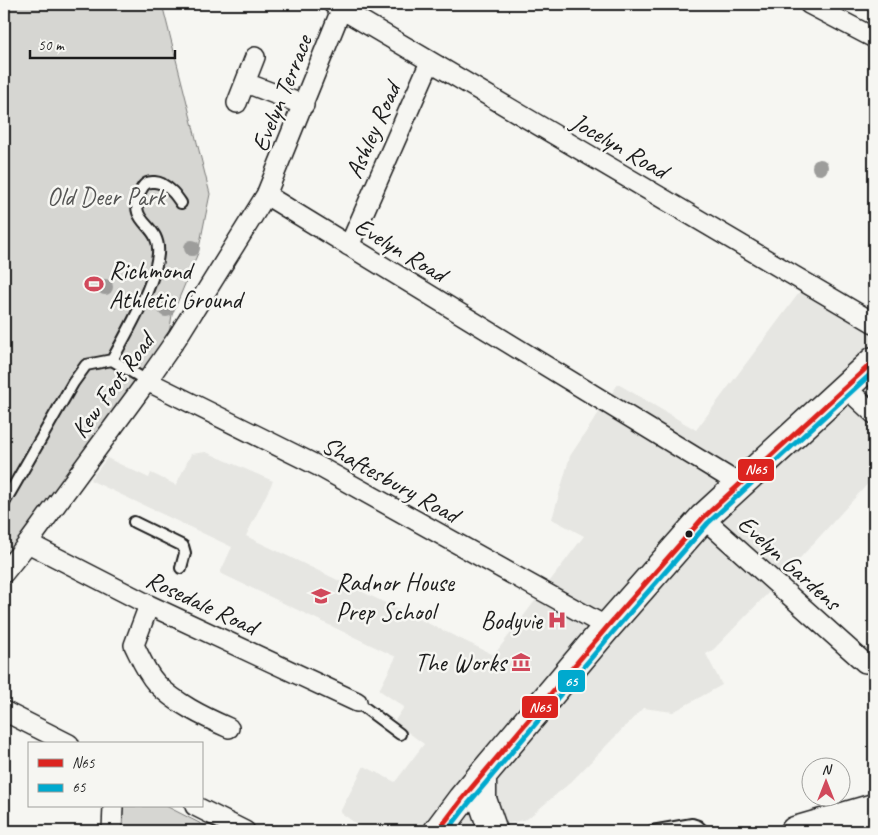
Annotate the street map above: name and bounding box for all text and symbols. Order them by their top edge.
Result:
scale bar [30,28,175,60]
street label: Evelyn Terrace [244,29,320,156]
text: 50 m [38,36,65,55]
street label: Ashley Road [338,74,410,183]
street label: Jocelyn Road [565,105,677,188]
park label: Old Deer Park [47,181,167,213]
street label: Evelyn Road [349,210,456,292]
place label: Richmond Athletic Ground [109,255,246,316]
sports icon: Richmond Athletic Ground [83,273,105,295]
street label: Kew Foot Road [64,324,164,445]
street label: Shaftesbury Road [316,429,467,532]
line badge: N65 [737,458,775,482]
text: N65 [745,461,769,478]
street label: Evelyn Gardens [731,508,850,619]
unlabelled marker [684,529,694,539]
street label: Rosedale Road [141,563,266,644]
place label: Radnor House Prep School [336,567,456,628]
school or university icon: Radnor House Prep School [310,585,332,607]
place label: Bodyvie [481,605,544,637]
hospital icon: Bodyvie [546,609,568,631]
place label: The Works [415,647,508,679]
museum icon: The Works [510,651,532,673]
line badge: 65 [557,669,586,693]
text: 65 [565,673,579,690]
line badge: N65 [521,695,559,719]
text: N65 [529,699,553,716]
legend [28,742,202,808]
text: N65 [72,754,96,773]
north arrow [800,758,850,808]
text: N [822,761,833,778]
text: 65 [72,778,87,797]

